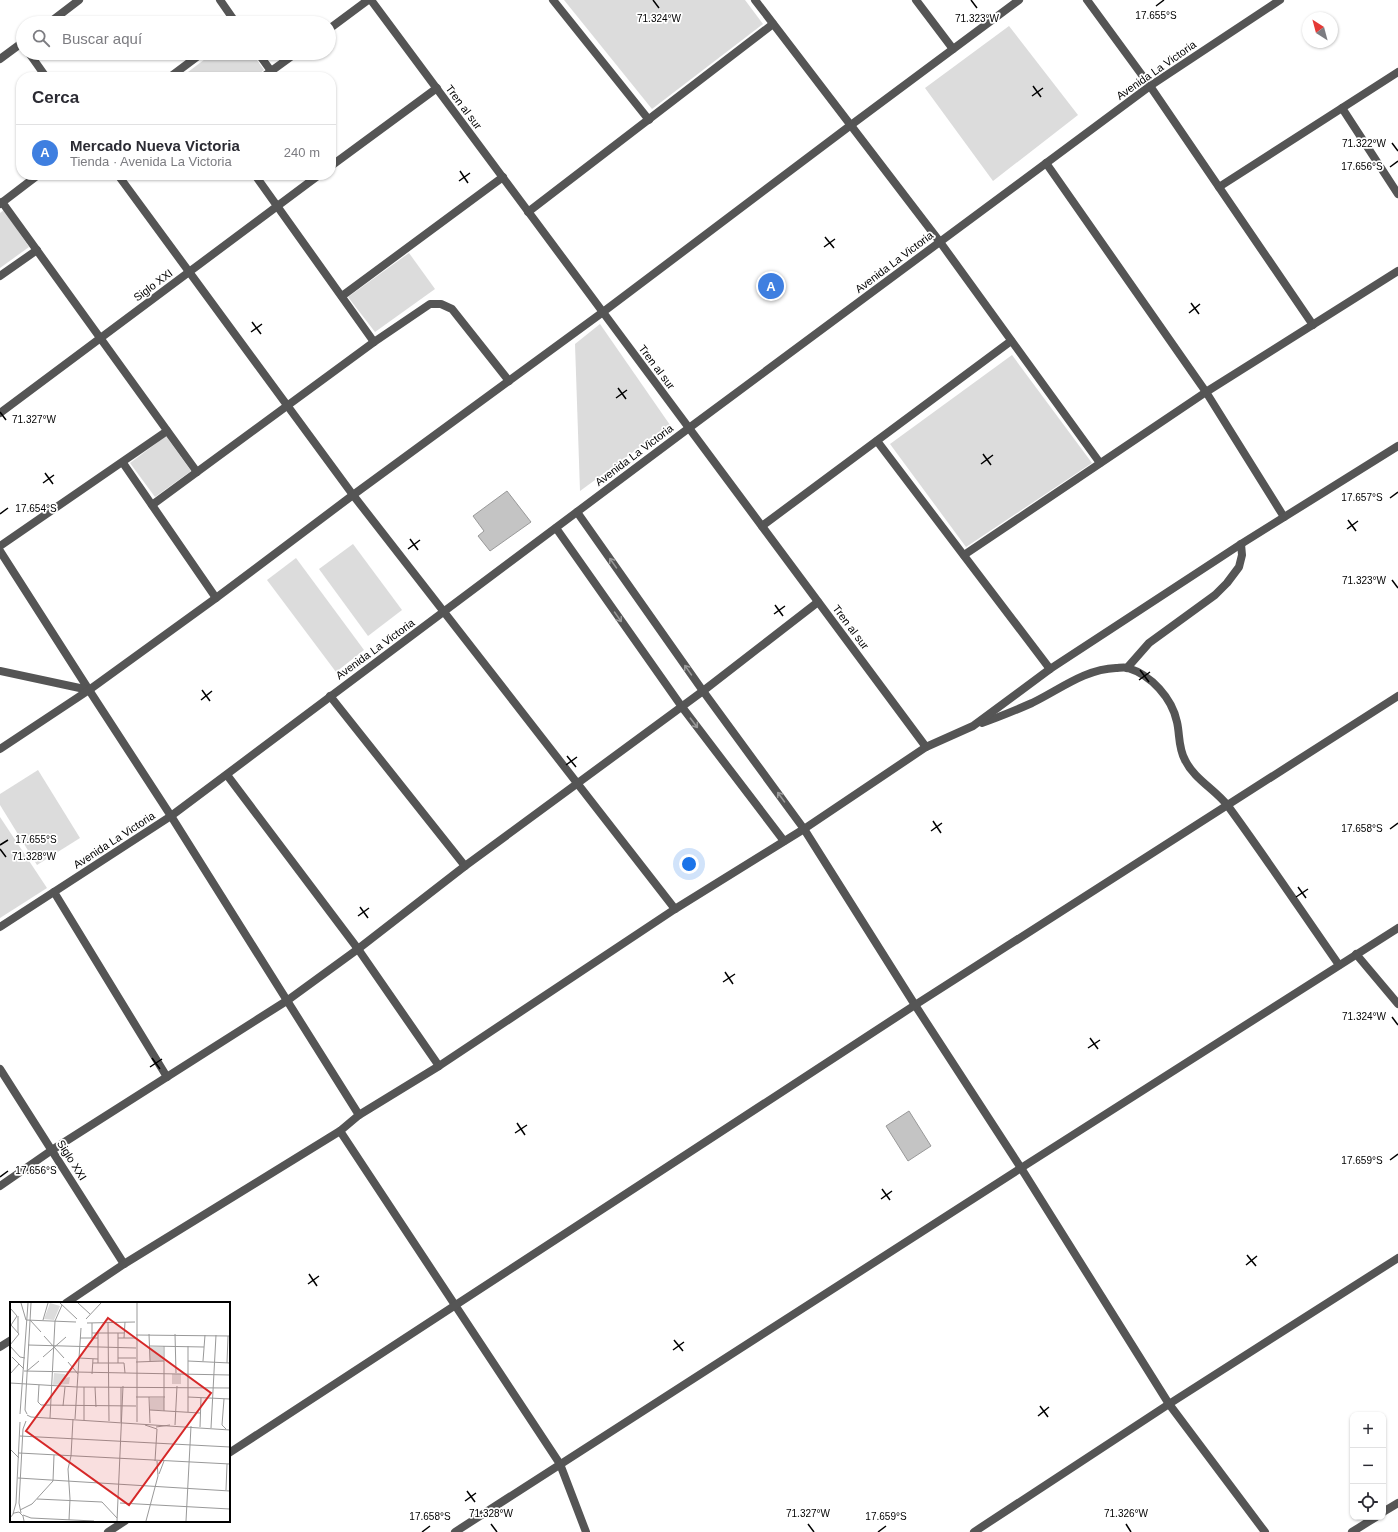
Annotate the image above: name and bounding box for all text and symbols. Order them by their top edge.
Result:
text: 17.655°S [1135,10,1177,21]
north arrow [1302,12,1338,48]
text: 71.324°W [637,13,682,24]
text: 71.323°W [955,13,1000,24]
search box [16,16,336,60]
icon: search [30,27,52,49]
text: Buscar aquí [62,30,142,47]
street label: Avenida La Victoria [1114,38,1199,102]
street label: Tren al sur [444,83,485,132]
text: Cerca [32,88,79,107]
text: Mercado Nueva Victoria [70,137,240,154]
text: 71.322°W [1342,138,1387,149]
text: A [40,145,50,160]
text: 240 m [284,145,320,160]
text: Tienda · Avenida La Victoria [70,154,232,169]
text: 17.656°S [1341,161,1383,172]
street label: Avenida La Victoria [853,228,936,295]
street label: Siglo XXI [131,267,175,303]
pin: A [758,271,784,301]
street label: Tren al sur [637,343,678,392]
text: 71.327°W [12,414,57,425]
street label: Avenida La Victoria [593,421,676,488]
text: 17.657°S [1341,492,1383,503]
text: 17.654°S [15,503,57,514]
one-way arrow [609,558,617,569]
text: 71.323°W [1342,575,1387,586]
street label: Tren al sur [831,603,872,652]
one-way arrow [614,611,622,622]
street label: Avenida La Victoria [333,616,417,682]
one-way arrow [684,664,692,675]
one-way arrow [690,717,698,728]
one-way arrow [777,792,785,803]
street label: Avenida La Victoria [71,809,158,871]
text: 17.658°S [1341,823,1383,834]
text: 17.655°S [15,834,57,845]
text: 71.328°W [12,851,57,862]
your location [679,854,699,874]
text: 71.324°W [1342,1011,1387,1022]
street label: Siglo XXI [55,1138,89,1182]
text: 17.659°S [1341,1155,1383,1166]
text: 17.656°S [15,1165,57,1176]
inset map [10,1302,230,1522]
map controls [1350,1412,1386,1520]
button: + [1350,1412,1386,1448]
button: − [1350,1448,1386,1484]
button: locate [1350,1484,1386,1520]
text: 71.328°W [469,1508,514,1519]
text: 71.327°W [786,1508,831,1519]
text: 71.326°W [1104,1508,1149,1519]
text: 17.658°S [409,1511,451,1522]
text: 17.659°S [865,1511,907,1522]

